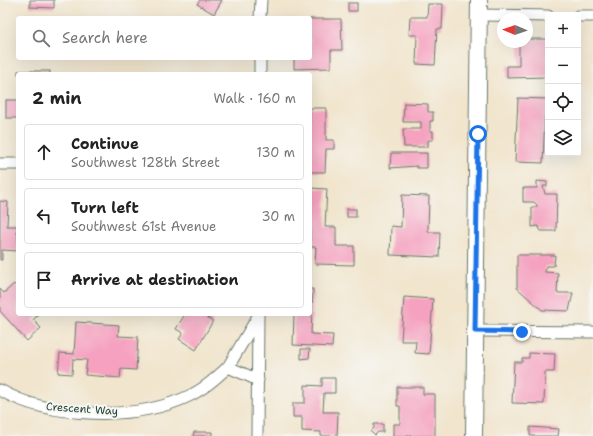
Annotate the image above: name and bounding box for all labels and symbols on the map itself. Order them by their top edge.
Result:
north arrow [497,12,533,48]
route start [469,125,487,143]
route end [513,323,531,341]
street label: Crescent Way [46,399,118,419]

